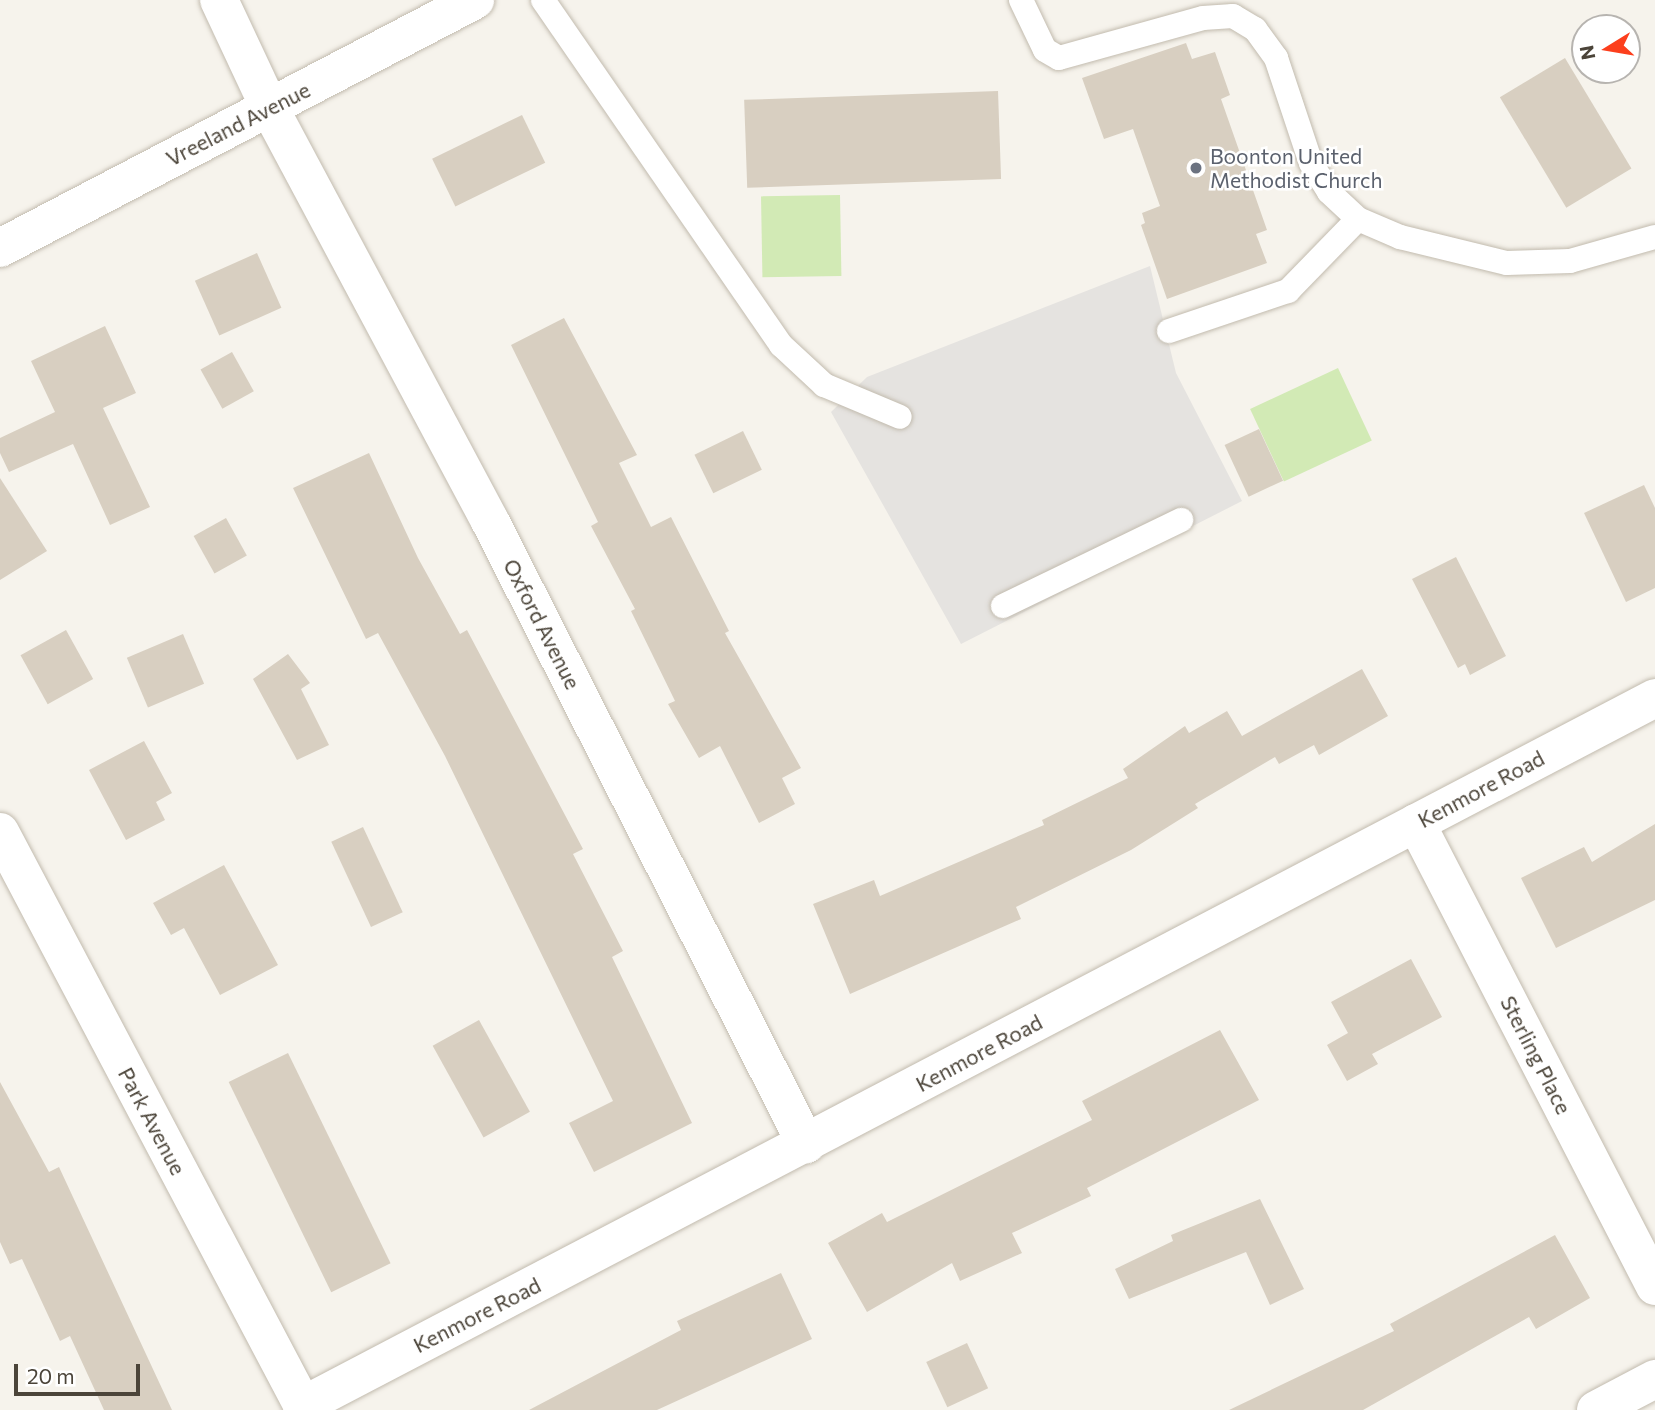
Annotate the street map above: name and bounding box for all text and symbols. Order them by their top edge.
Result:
north arrow [1571,14,1641,84]
text: N [1574,44,1600,62]
street label: Vreeland Avenue [162,77,314,171]
place label: Boonton United Methodist Church [1210,143,1382,193]
marker: Boonton United Methodist Church [1188,160,1204,176]
street label: Oxford Avenue [498,555,586,693]
street label: Kenmore Road [1414,745,1548,833]
street label: Sterling Place [1495,992,1577,1118]
street label: Kenmore Road [912,1009,1046,1097]
street label: Park Avenue [113,1063,191,1179]
street label: Kenmore Road [409,1272,545,1358]
scale bar [18,1350,144,1394]
text: 20 m [27,1363,75,1388]

